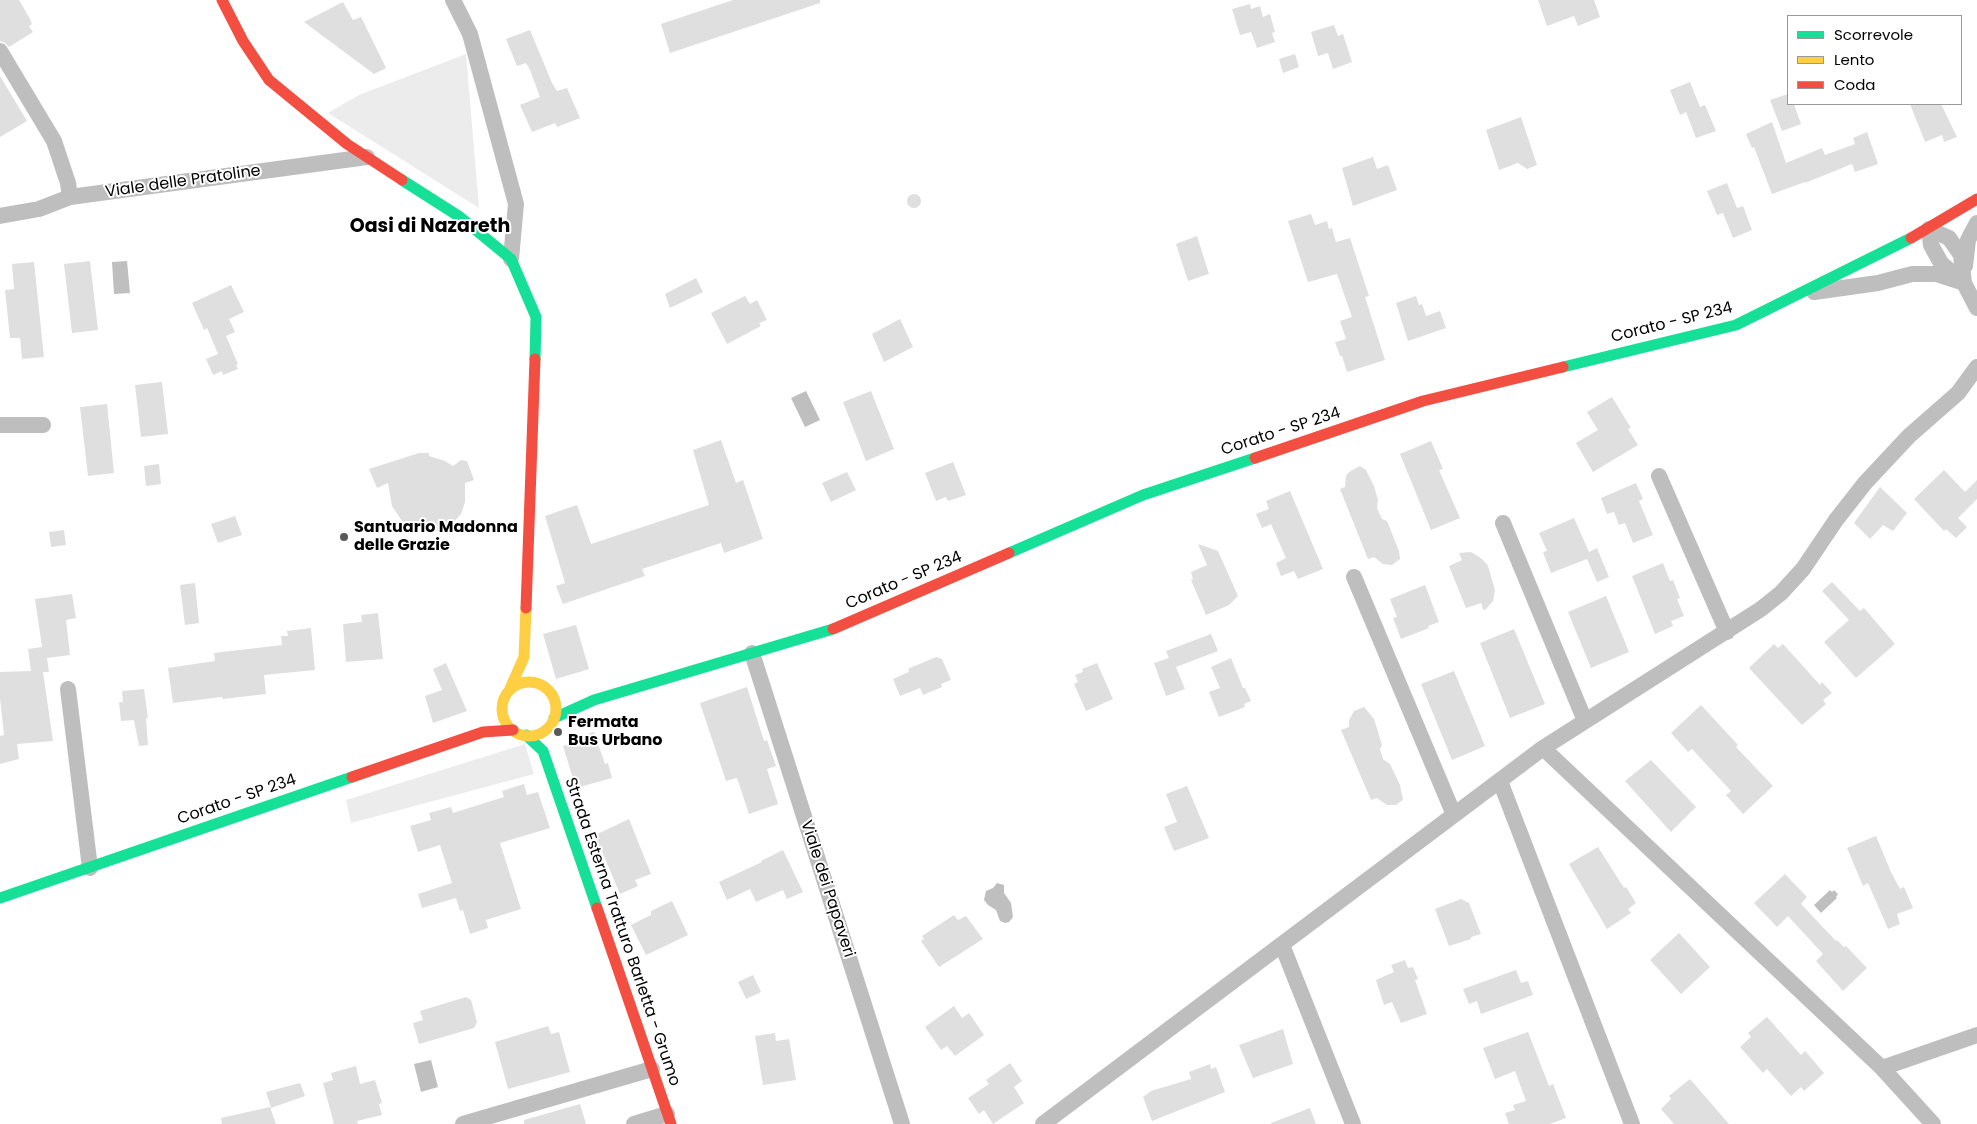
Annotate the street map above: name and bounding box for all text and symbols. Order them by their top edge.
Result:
legend [1787,15,1962,105]
text: Scorrevole [1834,24,1913,45]
text: Lento [1834,49,1874,70]
text: Coda [1834,74,1875,95]
street label: Viale delle Pratoline [104,162,262,202]
district label: Oasi di Nazareth [350,216,510,238]
street label: Corato - SP 234 [1609,299,1735,347]
street label: Corato - SP 234 [1219,404,1343,460]
place label: Santuario Madonna delle Grazie [354,518,518,556]
marker: Santuario Madonna delle Grazie [338,531,350,543]
street label: Corato - SP 234 [843,548,965,614]
place label: Fermata Bus Urbano [568,713,662,751]
marker: Fermata Bus Urbano [552,726,564,738]
street label: Corato - SP 234 [175,771,299,829]
street label: Strada Esterna Tratturo Barletta - Grumo [560,775,684,1089]
street label: Viale dei Papaveri [796,818,858,960]

